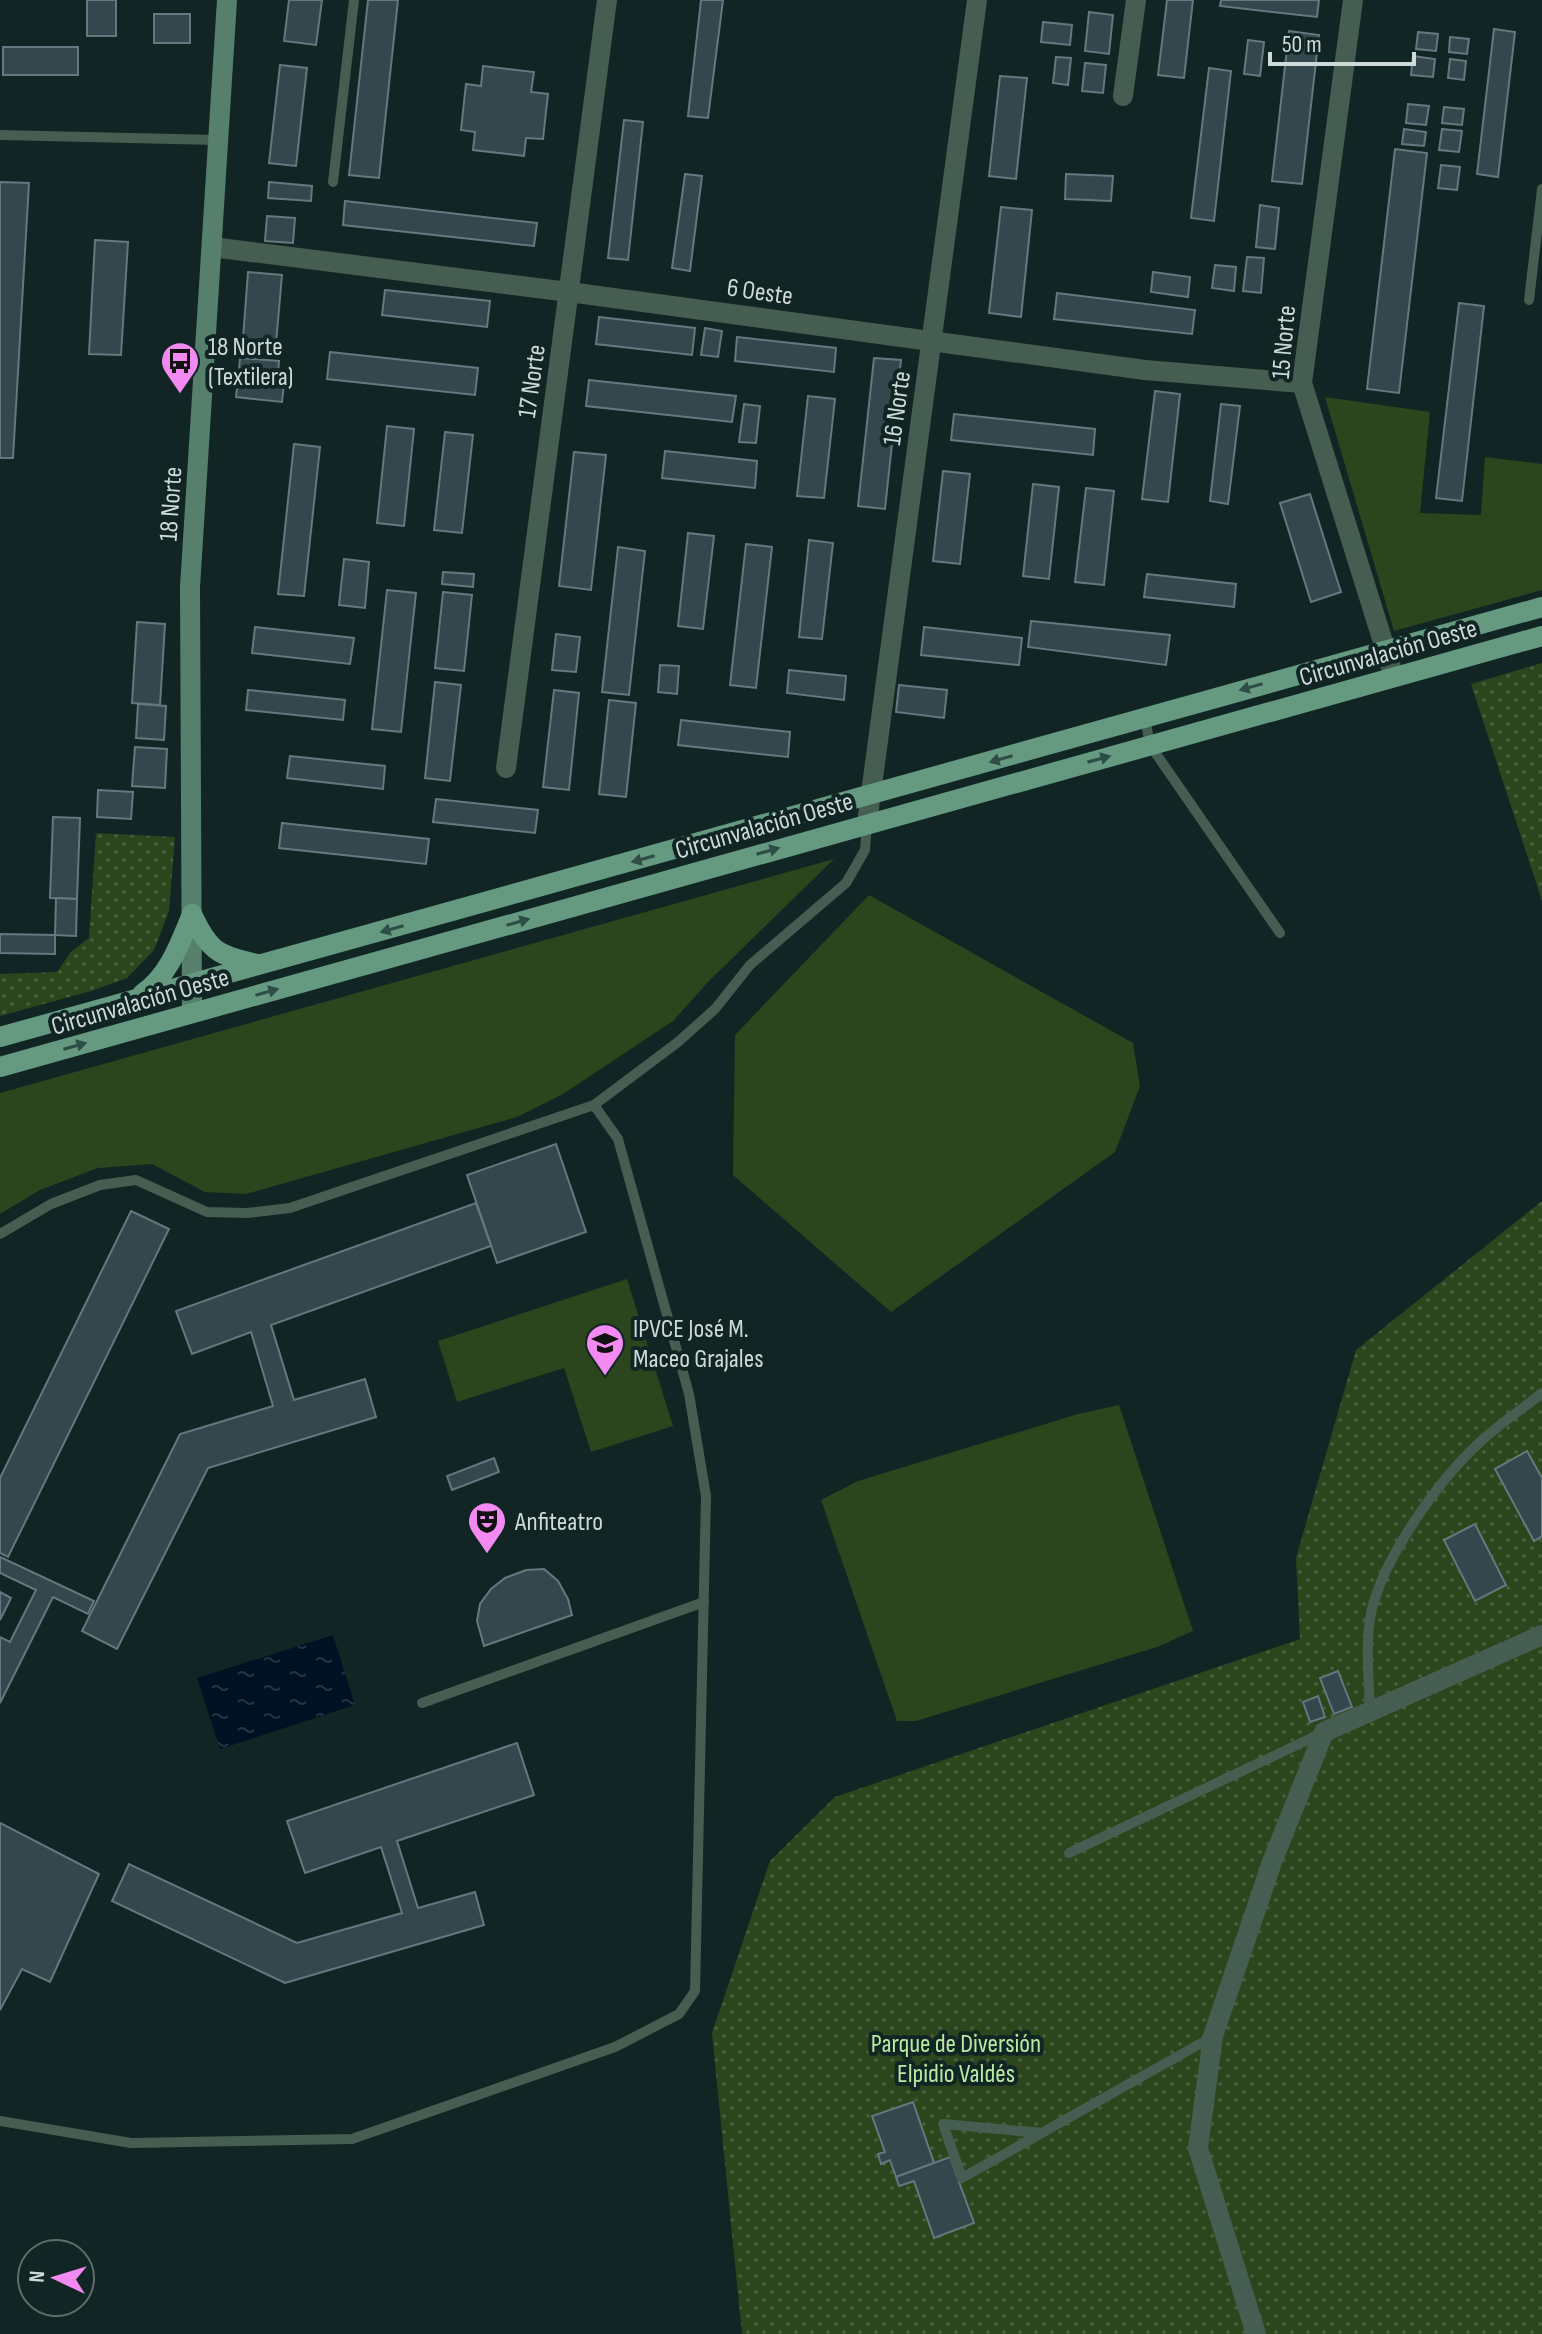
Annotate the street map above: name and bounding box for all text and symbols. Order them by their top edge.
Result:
scale bar [1270,16,1414,66]
text: 50 m [1282,30,1322,59]
street label: 6 Oeste [725,273,795,312]
street label: 15 Norte [1266,304,1303,380]
place label: 18 Norte (Textilera) [208,332,293,393]
bus stop icon: 18 Norte (Textilera) [159,340,201,395]
street label: 17 Norte [512,343,553,420]
street label: 16 Norte [877,369,918,447]
street label: 18 Norte [153,466,190,542]
street label: Circunvalación Oeste [1296,613,1481,694]
one-way arrow [1238,682,1263,694]
one-way arrow [1088,752,1112,765]
one-way arrow [988,753,1013,765]
street label: Circunvalación Oeste [672,786,857,867]
one-way arrow [756,844,780,857]
one-way arrow [630,853,654,866]
one-way arrow [505,915,530,927]
one-way arrow [380,923,405,935]
street label: Circunvalación Oeste [48,962,233,1043]
one-way arrow [256,985,280,998]
one-way arrow [64,1039,88,1052]
place label: IPVCE José M. Maceo Grajales [633,1314,764,1375]
school or university icon: IPVCE José M. Maceo Grajales [584,1322,626,1377]
theatre icon: Anfiteatro [466,1500,508,1555]
place label: Anfiteatro [514,1507,603,1538]
park label: Parque de Diversión Elpidio Valdés [871,2029,1041,2090]
north arrow [16,2238,96,2318]
text: N [24,2270,51,2284]

